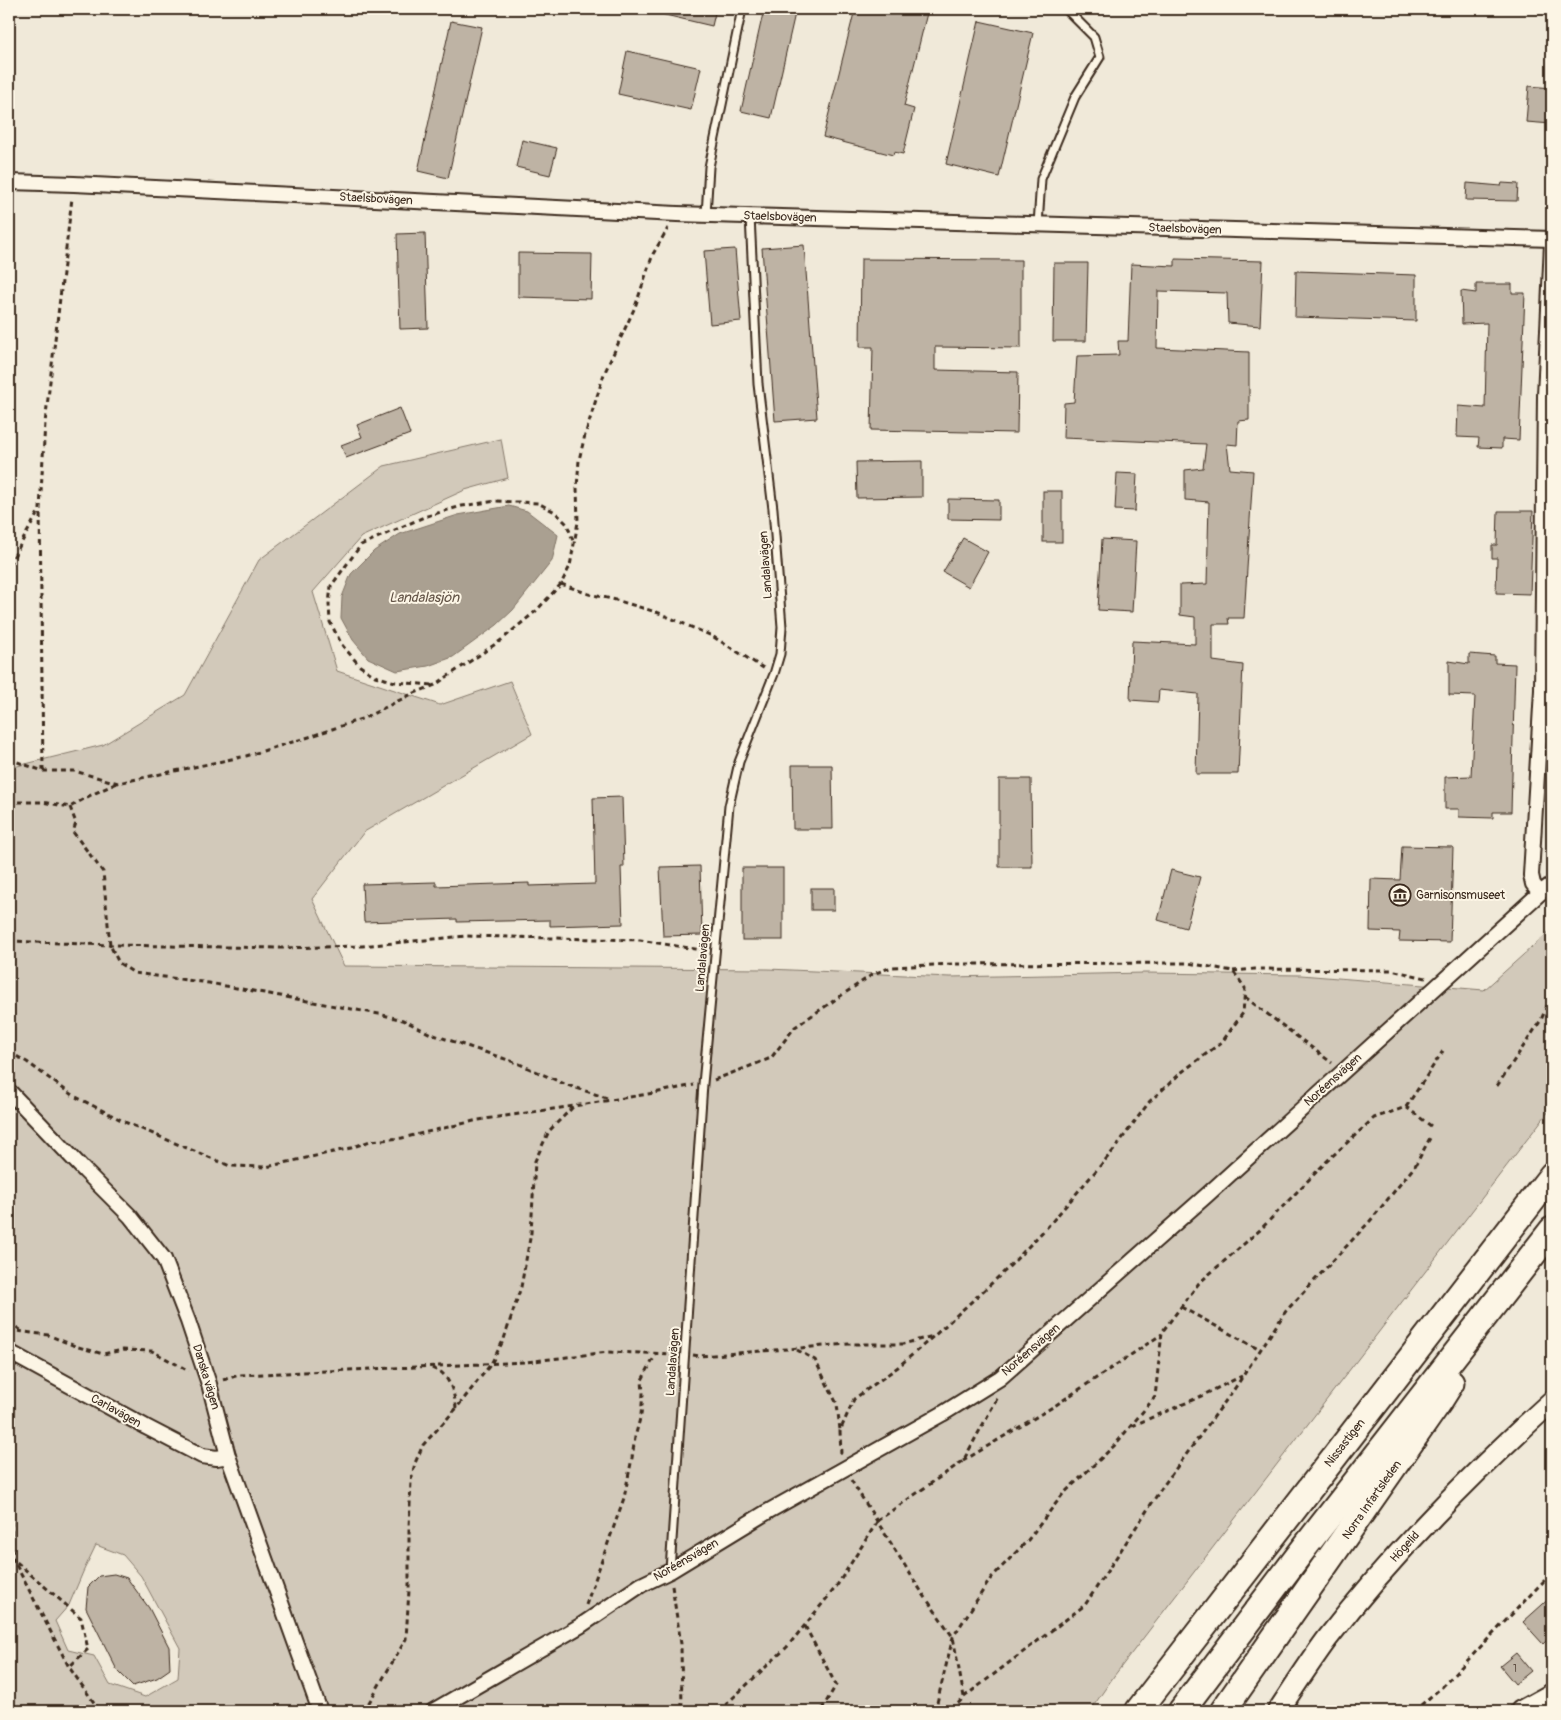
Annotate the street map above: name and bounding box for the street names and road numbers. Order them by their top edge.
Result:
street label: Staelsbovägen [339,190,413,208]
street label: Staelsbovägen [743,208,817,226]
street label: Staelsbovägen [1148,220,1222,238]
street label: Landalavägen [756,530,776,600]
street label: Landalavägen [693,923,713,993]
street label: Noréensvägen [1301,1050,1365,1110]
street label: Noréensvägen [999,1320,1063,1379]
street label: Landalavägen [663,1327,683,1397]
street label: Danska vägen [189,1343,223,1412]
street label: Carlavägen [88,1391,144,1431]
street label: Nissastigen [1321,1416,1369,1470]
street label: Norra Infartsleden [1339,1457,1405,1542]
street label: Högelid [1387,1528,1423,1566]
street label: Noréensvägen [651,1535,721,1585]

